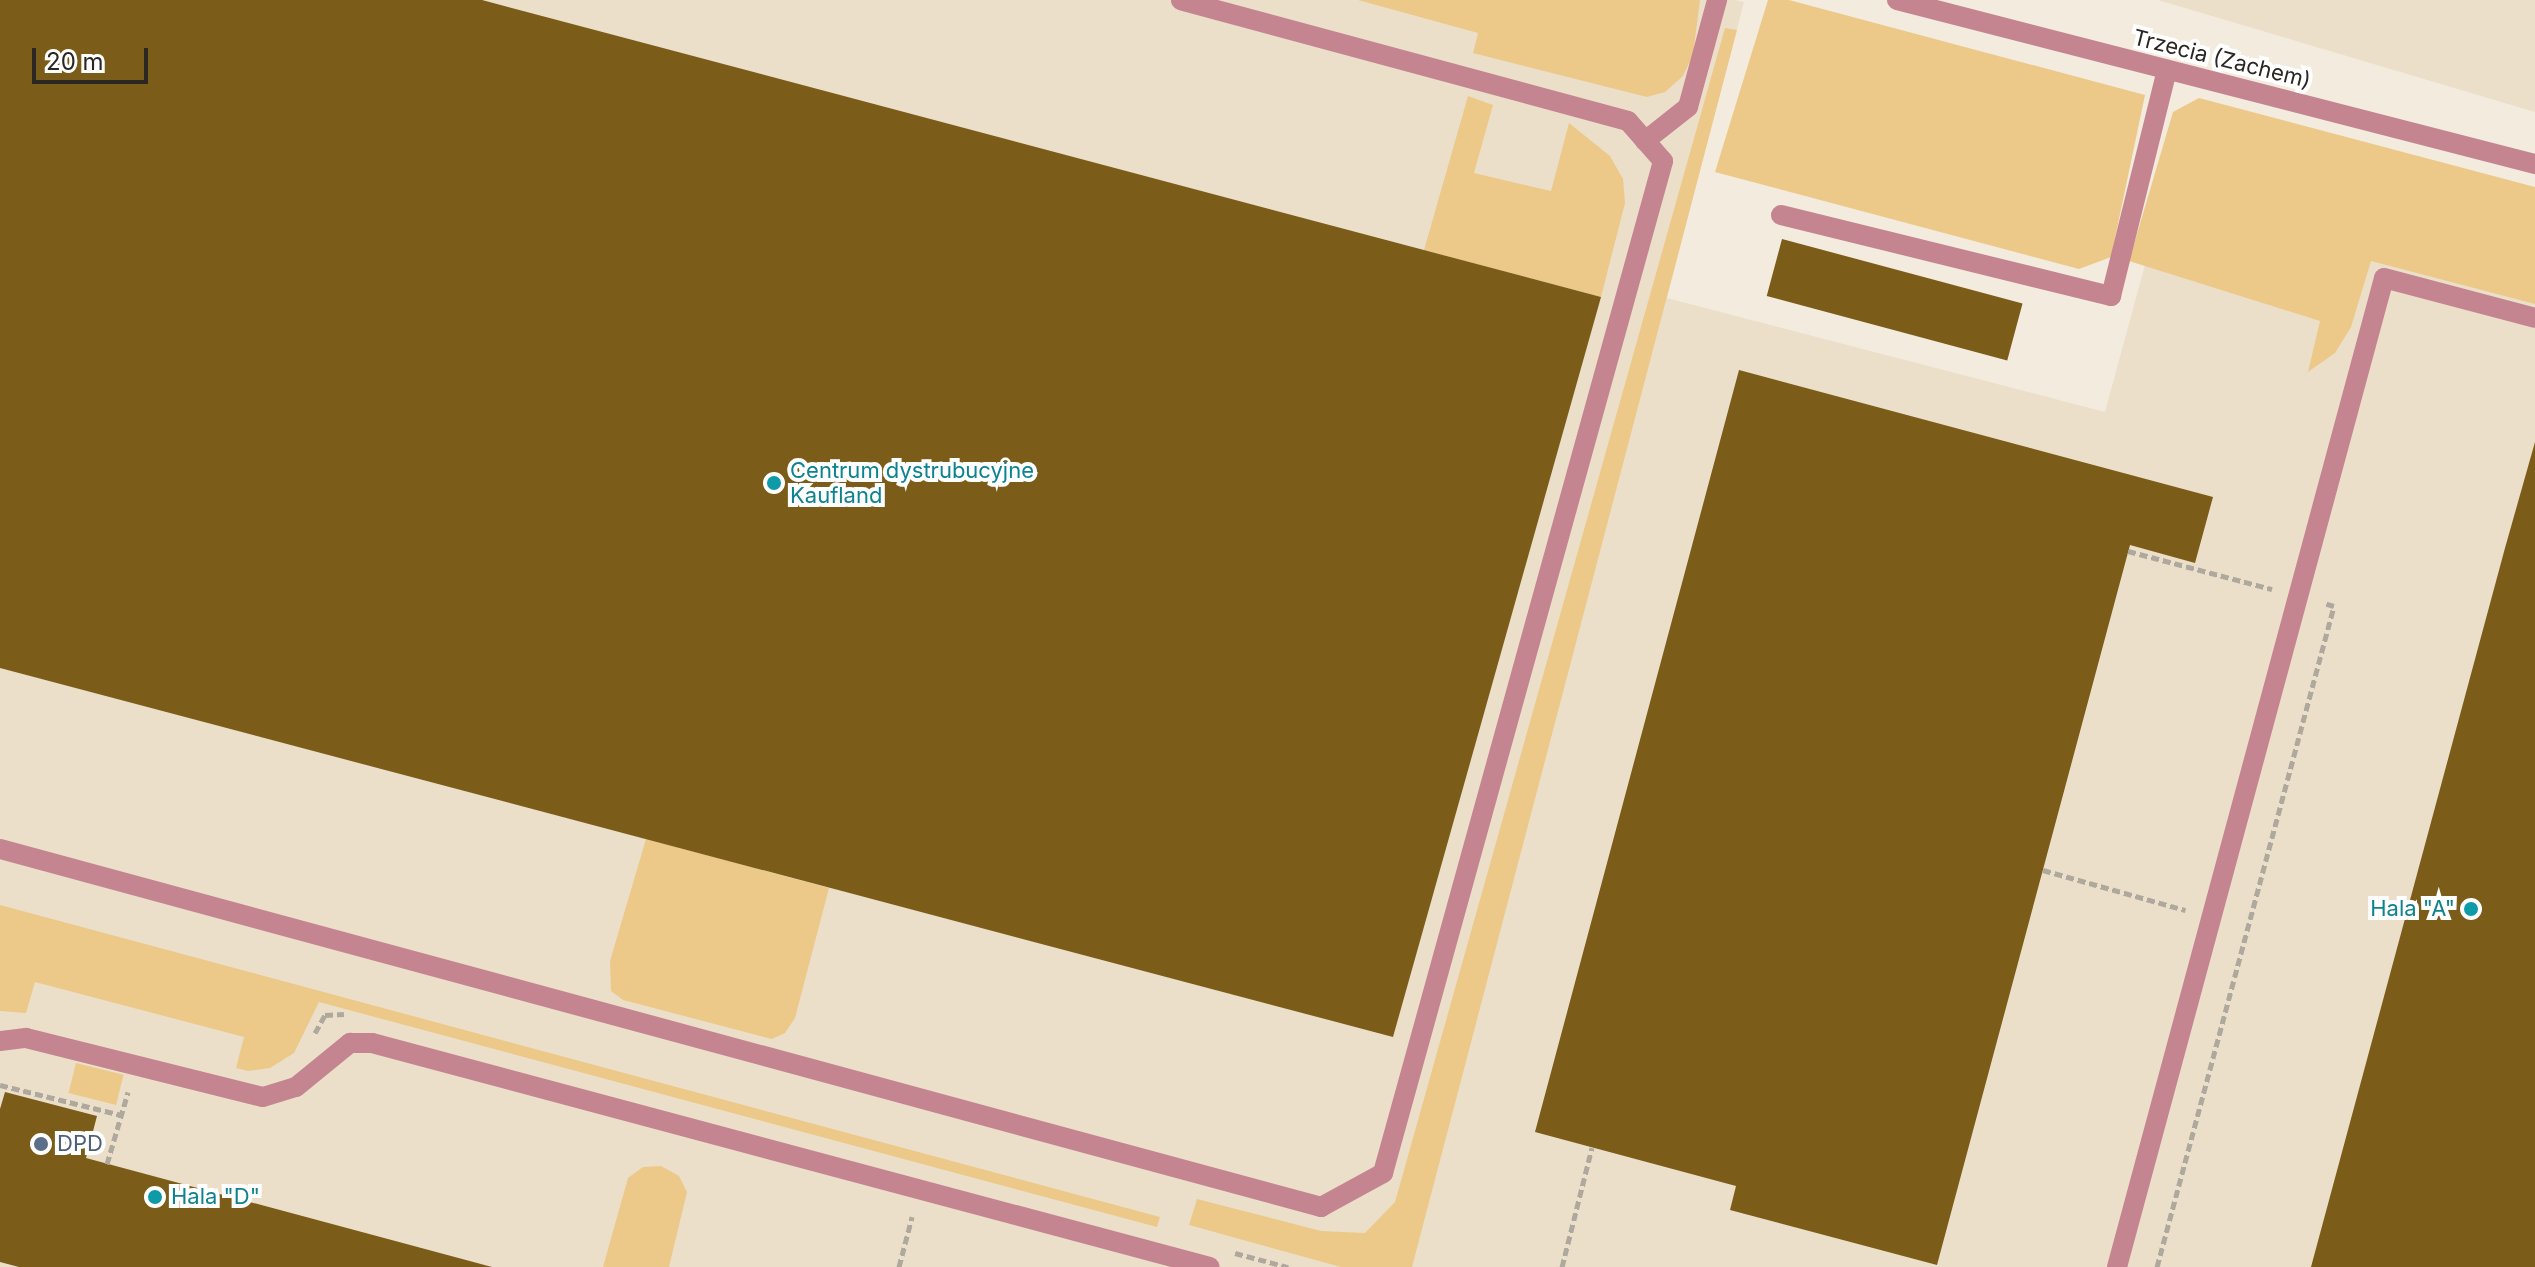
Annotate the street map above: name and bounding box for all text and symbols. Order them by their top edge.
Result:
street label: Trzecia (Zachem) [2130,24,2314,94]
scale bar [36,32,152,82]
text: 20 m [46,47,104,76]
place label: Centrum dystrubucyjne Kaufland [790,457,1034,508]
marker: Centrum dystrubucyjne Kaufland [765,474,783,492]
place label: Hala "A" [2370,896,2455,922]
marker: Hala "A" [2462,900,2480,918]
place label: DPD [57,1131,103,1157]
marker: DPD [32,1135,50,1153]
place label: Hala "D" [171,1184,260,1210]
marker: Hala "D" [146,1188,164,1206]

